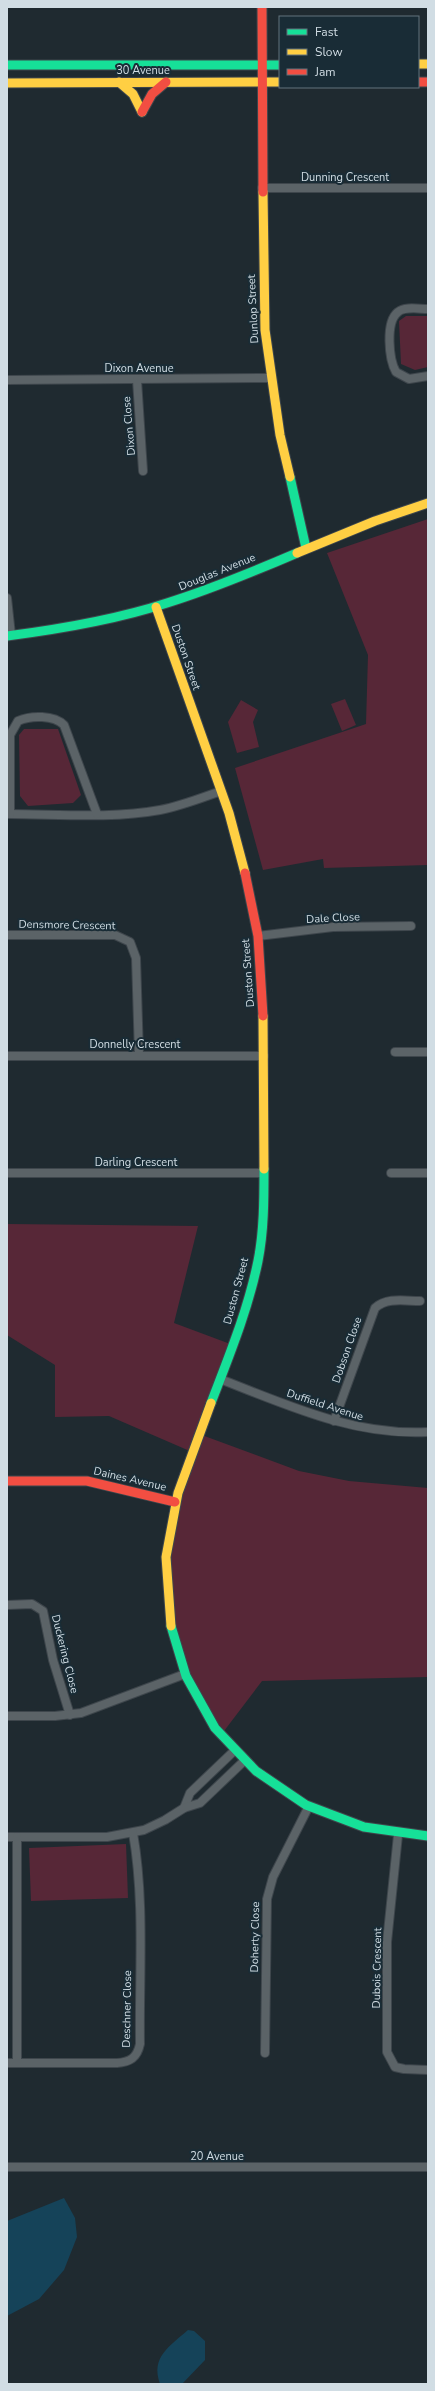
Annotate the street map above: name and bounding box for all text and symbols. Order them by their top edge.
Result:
legend [279,16,419,88]
text: Fast [315,24,338,40]
text: Slow [315,44,343,60]
street label: 30 Avenue [116,63,170,78]
text: Jam [314,64,336,80]
street label: Dunning Crescent [301,170,389,185]
street label: Dunlop Street [244,274,262,344]
street label: Dixon Avenue [105,361,174,376]
street label: Dixon Close [119,396,139,456]
street label: Douglas Avenue [176,550,258,594]
street label: Duston Street [168,622,204,692]
street label: Dale Close [306,909,360,927]
street label: Densmore Crescent [18,917,116,933]
street label: Duston Street [238,938,258,1008]
street label: Donnelly Crescent [90,1037,181,1052]
street label: Darling Crescent [95,1155,177,1170]
street label: Duston Street [220,1256,252,1326]
street label: Dobson Close [329,1315,365,1385]
street label: Duffield Avenue [285,1386,365,1424]
street label: Daines Avenue [92,1463,168,1495]
street label: Duckering Close [48,1613,82,1695]
street label: Doherty Close [247,1901,263,1973]
street label: Dubois Crescent [369,1927,385,2009]
street label: Deschner Close [119,1970,135,2048]
street label: 20 Avenue [190,2149,244,2164]

